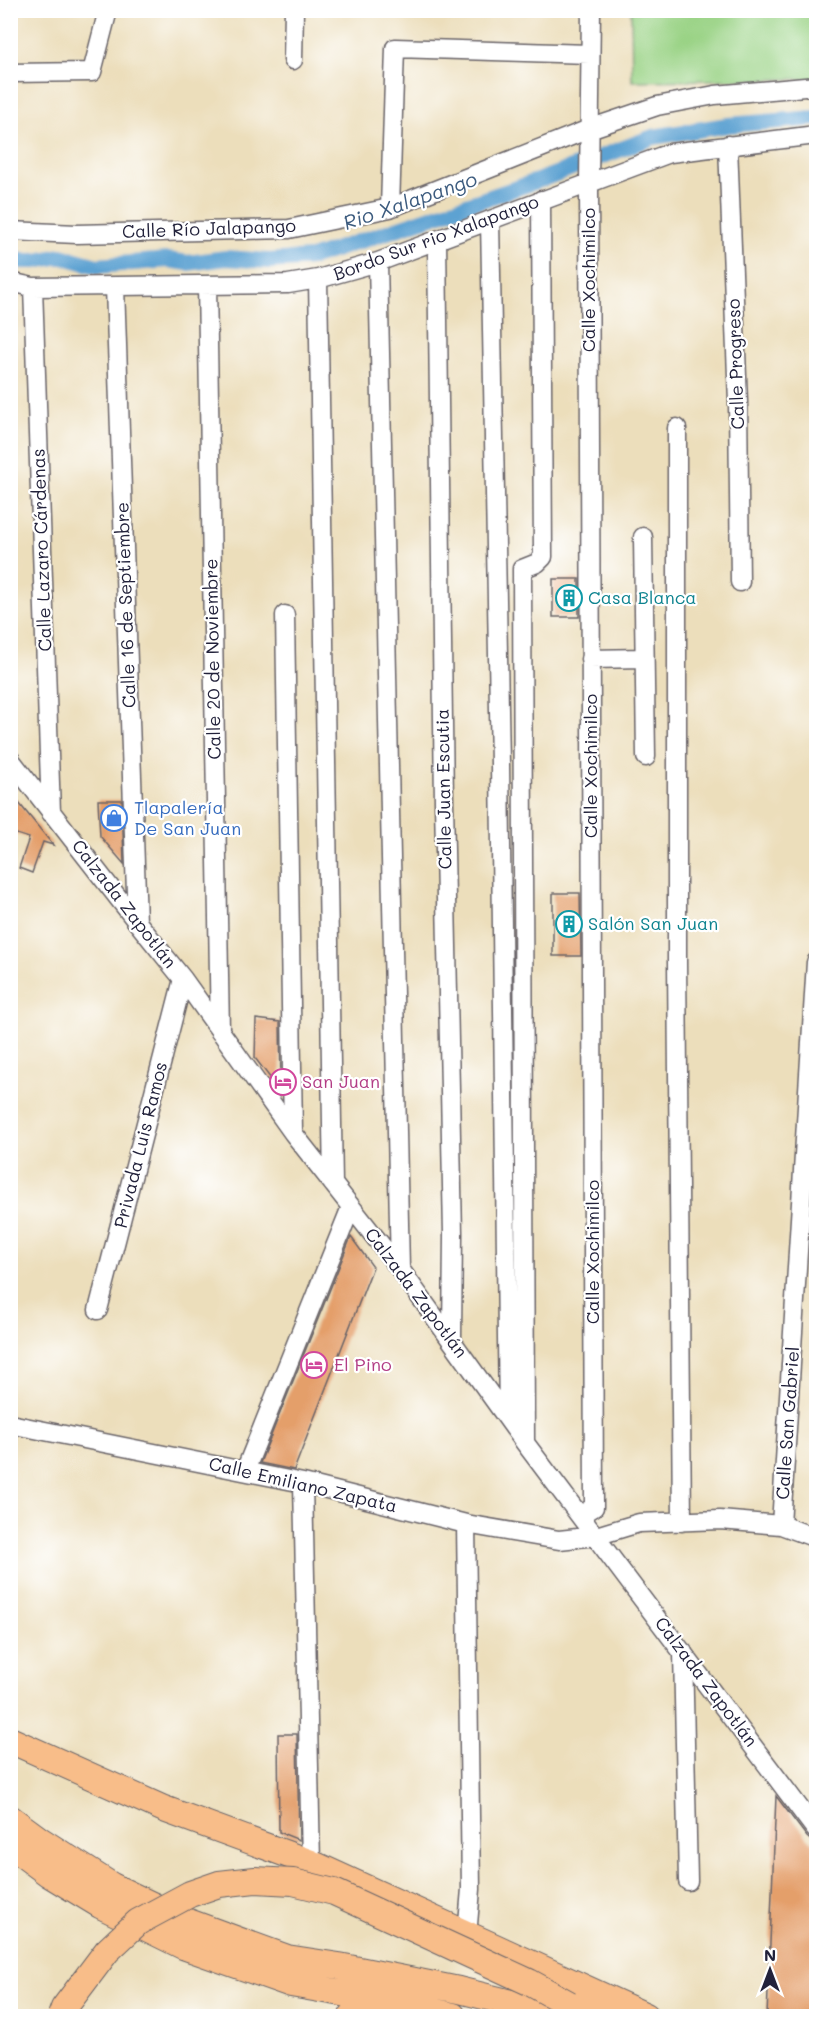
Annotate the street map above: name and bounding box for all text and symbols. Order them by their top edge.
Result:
water label: Rio Xalapango [339,165,480,235]
street label: Bordo Sur rio Xalapango [330,189,542,285]
street label: Calle Xochimilco [576,207,600,352]
street label: Calle Río Jalapango [122,213,297,243]
street label: Calle Progreso [721,298,749,430]
street label: Calle Lazaro Cárdenas [25,448,57,652]
street label: Calle 16 de Septiembre [109,502,141,708]
street label: Calle 20 de Noviembre [198,558,226,760]
building icon: Casa Blanca [554,583,584,613]
place label: Casa Blanca [588,585,696,609]
street label: Calle Xochimilco [578,693,602,838]
street label: Calle Juan Escutia [430,708,456,870]
place label: Tlapalería De San Juan [134,795,241,840]
shop icon: Tlapalería De San Juan [99,803,129,833]
street label: Calzada Zapotlán [67,834,183,973]
building icon: Salón San Juan [554,909,584,939]
place label: Salón San Juan [588,911,718,935]
street label: Privada Luis Ramos [108,1059,172,1230]
hotel icon: San Juan [268,1067,298,1097]
place label: San Juan [302,1069,380,1093]
street label: Calle Xochimilco [580,1179,604,1324]
street label: Calzada Zapotlán [360,1223,474,1362]
street label: Calle San Gabriel [770,1346,804,1500]
hotel icon: El Pino [299,1350,329,1380]
place label: El Pino [334,1352,392,1376]
street label: Calle Emiliano Zapata [207,1451,400,1517]
street label: Calzada Zapotlán [650,1612,764,1751]
north arrow [740,1940,800,2000]
text: N [764,1944,776,1965]

